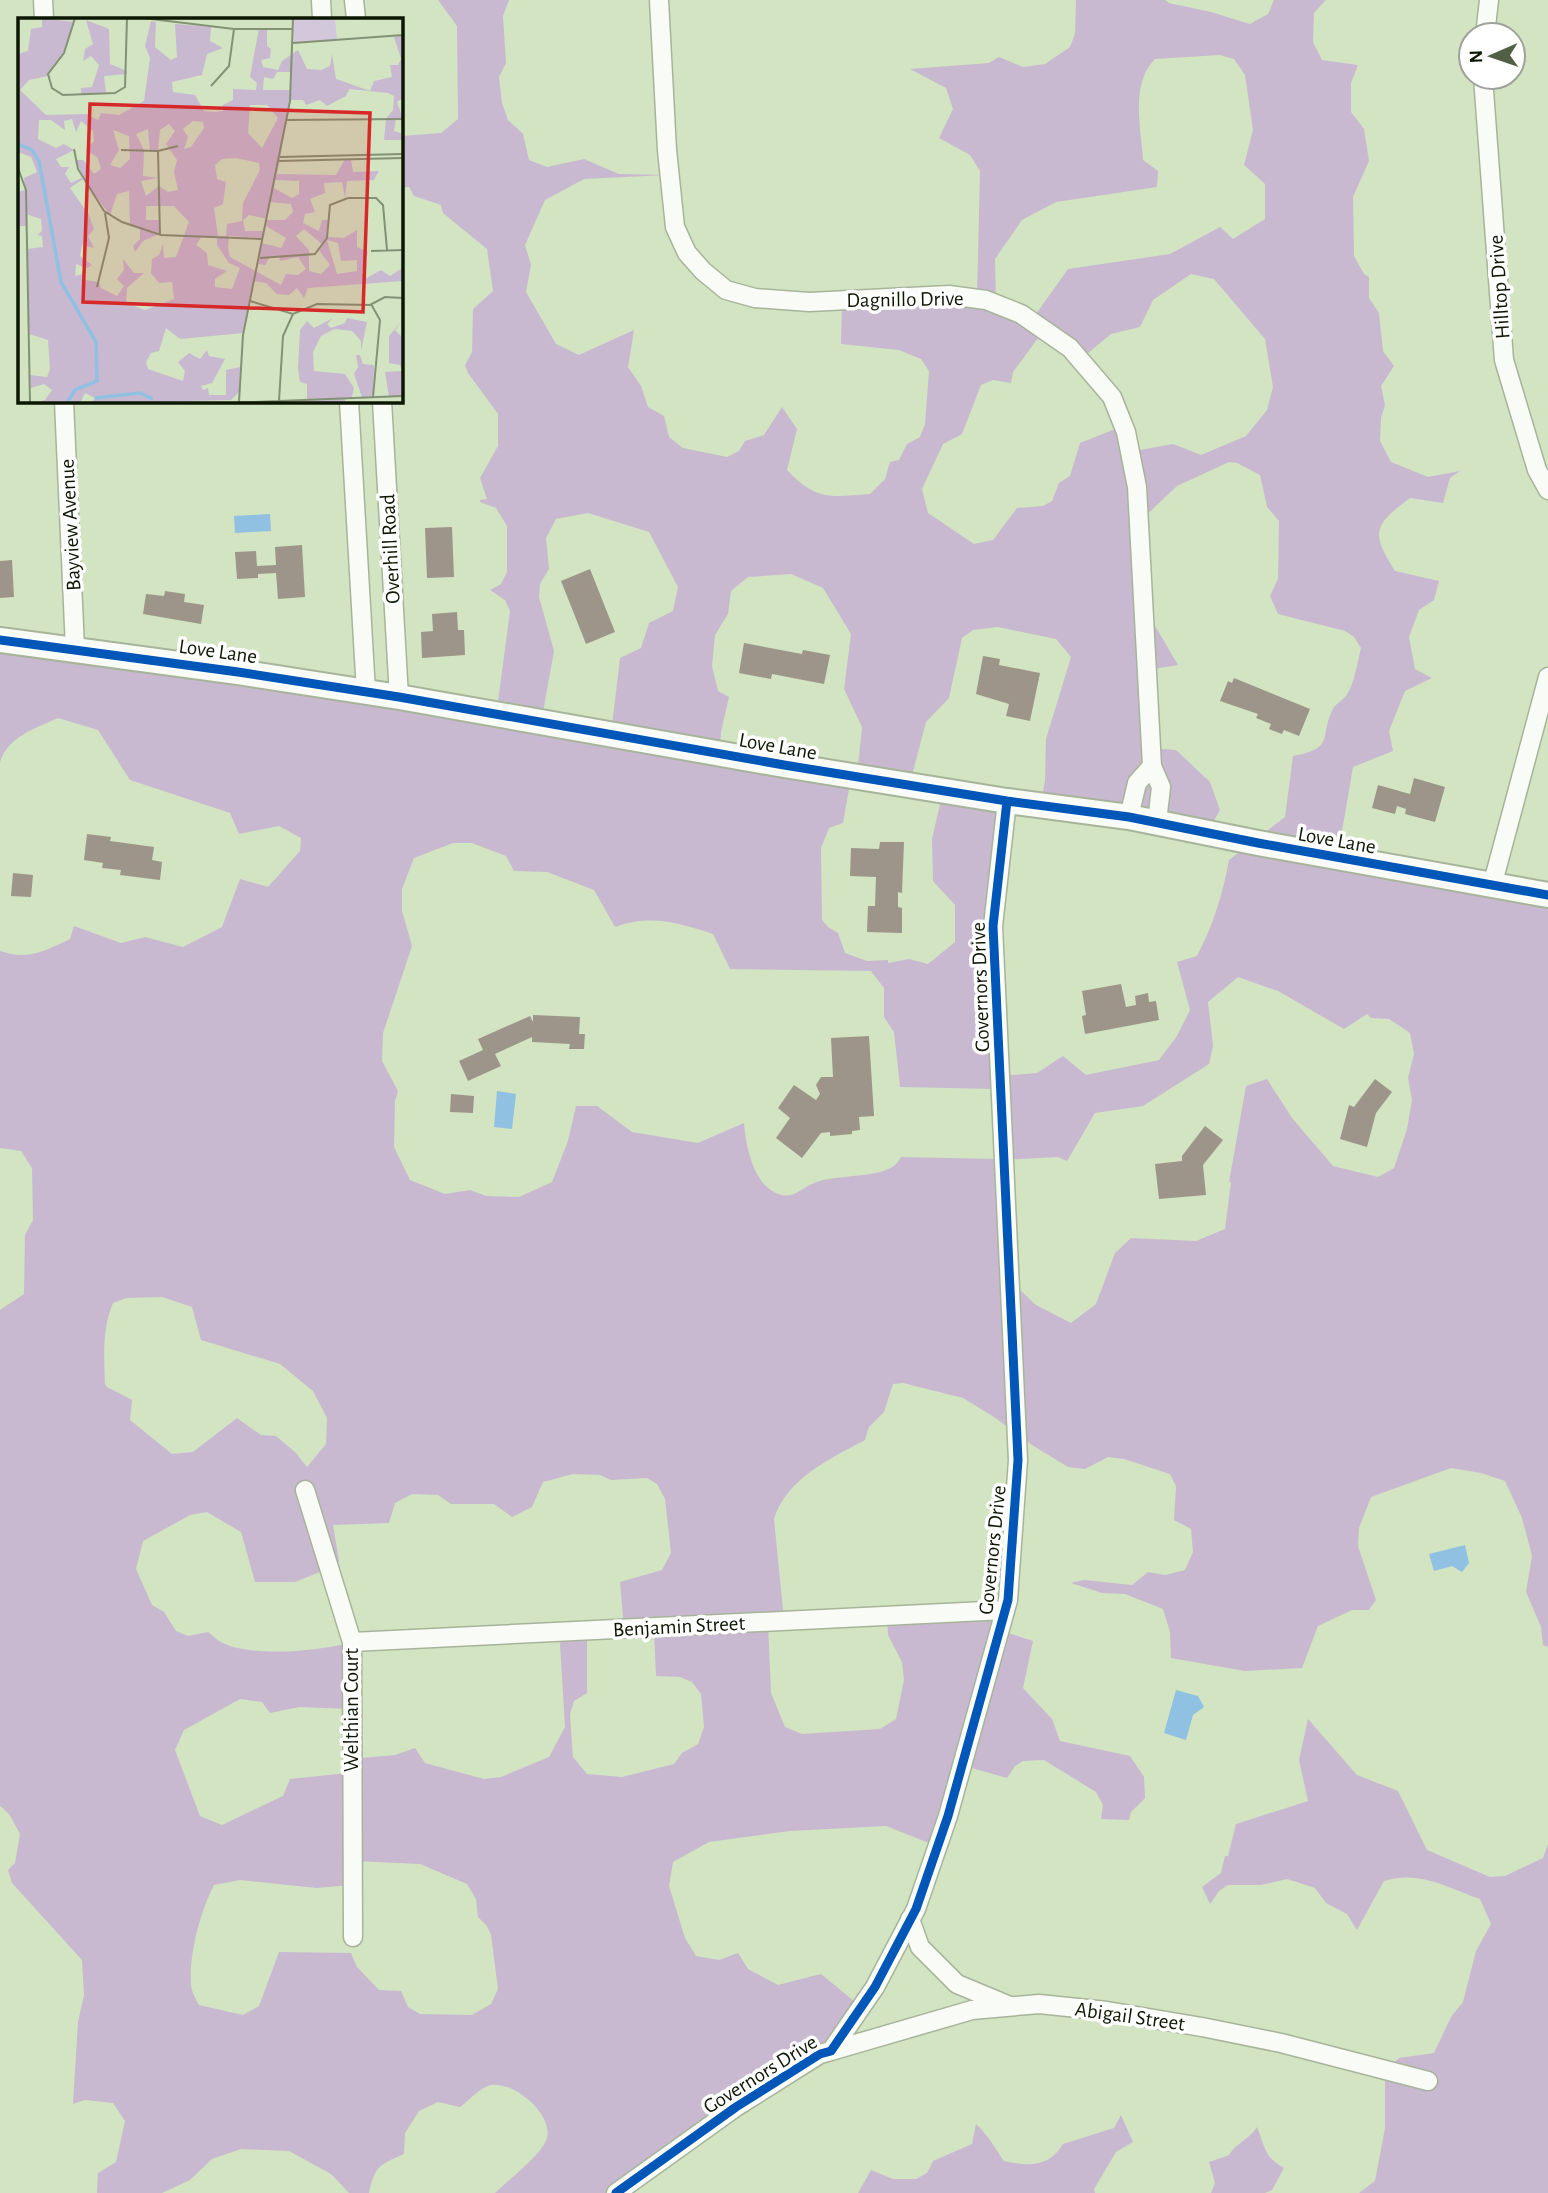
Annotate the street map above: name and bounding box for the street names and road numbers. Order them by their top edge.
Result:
street label: Hilltop Drive [1485,234,1514,340]
street label: Dagnillo Drive [846,288,964,311]
street label: Bayview Avenue [57,458,84,592]
street label: Overhill Road [377,493,404,604]
street label: Love Lane [177,636,258,667]
street label: Love Lane [737,729,819,764]
street label: Love Lane [1296,823,1378,858]
street label: Governors Drive [968,922,993,1052]
street label: Governors Drive [975,1484,1010,1616]
street label: Benjamin Street [612,1613,746,1640]
street label: Welthian Court [341,1648,362,1772]
street label: Abigail Street [1074,1998,1187,2035]
street label: Governors Drive [700,2031,821,2118]

